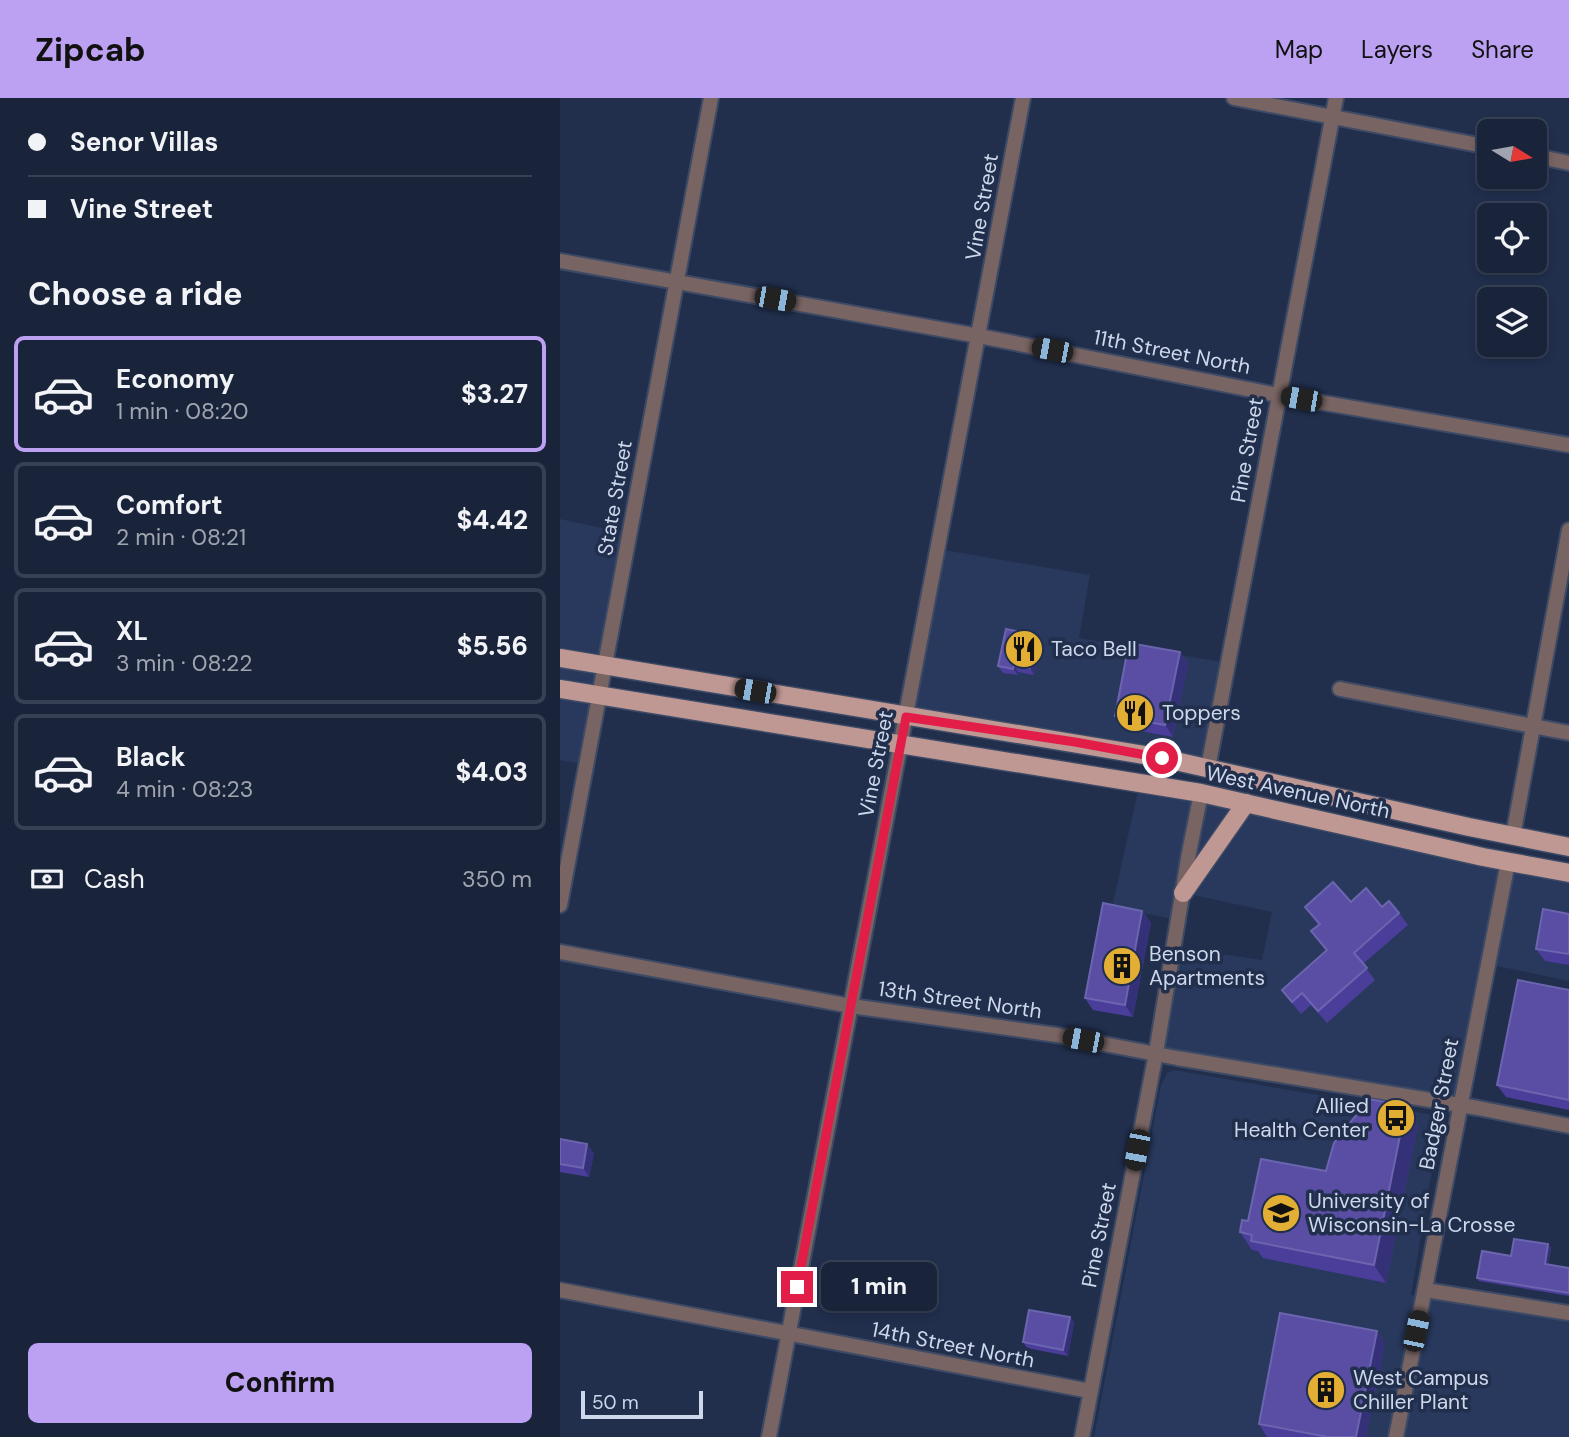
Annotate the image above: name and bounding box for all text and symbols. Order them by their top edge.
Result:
text: Zipcab [35,28,146,71]
text: Map [1275,34,1323,65]
text: Layers [1361,34,1433,65]
text: Share [1471,34,1534,65]
north arrow [1477,119,1547,189]
map controls [1477,119,1547,357]
text: Senor Villas [70,125,218,159]
street label: Vine Street [959,151,1005,263]
text: Vine Street [70,192,213,226]
button: locate [1477,203,1547,273]
text: Choose a ride [28,273,243,315]
car [753,285,798,313]
button: layers [1477,287,1547,357]
street label: 11th Street North [1091,323,1253,381]
car [1030,336,1075,364]
text: Economy [116,362,234,396]
icon: car [32,363,95,426]
text: $3.27 [461,377,528,411]
car [1279,385,1324,413]
street label: Pine Street [1224,395,1270,505]
text: 1 min · 08:20 [116,396,248,426]
street label: State Street [591,438,639,558]
text: Comfort [116,488,222,522]
icon: car [32,489,95,552]
text: $4.42 [456,503,528,537]
text: 2 min · 08:21 [116,522,246,552]
text: XL [116,614,148,648]
icon: car [32,615,95,678]
restaurant icon: Taco Bell [1003,628,1045,670]
text: $5.56 [457,629,528,663]
place label: Taco Bell [1051,635,1137,663]
text: 3 min · 08:22 [116,648,253,678]
car [733,677,778,705]
restaurant icon: Toppers [1114,692,1156,734]
place label: Toppers [1162,699,1241,727]
street label: Vine Street [852,708,900,820]
text: Black [116,740,186,774]
icon: car [32,741,95,804]
route start [1146,742,1178,774]
text: $4.03 [455,755,528,789]
street label: West Avenue North [1204,759,1392,825]
text: 4 min · 08:23 [116,774,253,804]
icon: cash [28,860,66,898]
text: Cash [84,862,145,896]
text: 350 m [462,864,532,894]
place label: Benson Apartments [1149,940,1265,992]
building icon: Benson Apartments [1101,945,1143,987]
street label: 13th Street North [876,975,1044,1025]
car [1061,1026,1106,1054]
street label: Badger Street [1413,1036,1465,1172]
place label: Allied Health Center [1234,1092,1369,1144]
bus stop icon: Allied Health Center [1375,1097,1417,1139]
car [1123,1127,1152,1173]
street label: Pine Street [1075,1180,1123,1290]
place label: University of Wisconsin-La Crosse [1308,1187,1515,1239]
school or university icon: University of Wisconsin-La Crosse [1260,1192,1302,1234]
callout: 1 min [822,1262,937,1312]
route end [781,1271,813,1303]
text: 1 min [851,1271,907,1301]
car [1402,1308,1431,1354]
street label: 14th Street North [869,1315,1037,1375]
button: Confirm [28,1343,532,1423]
place label: West Campus Chiller Plant [1353,1364,1489,1416]
building icon: West Campus Chiller Plant [1305,1369,1347,1411]
scale bar [581,1388,704,1420]
text: 50 m [592,1390,639,1415]

